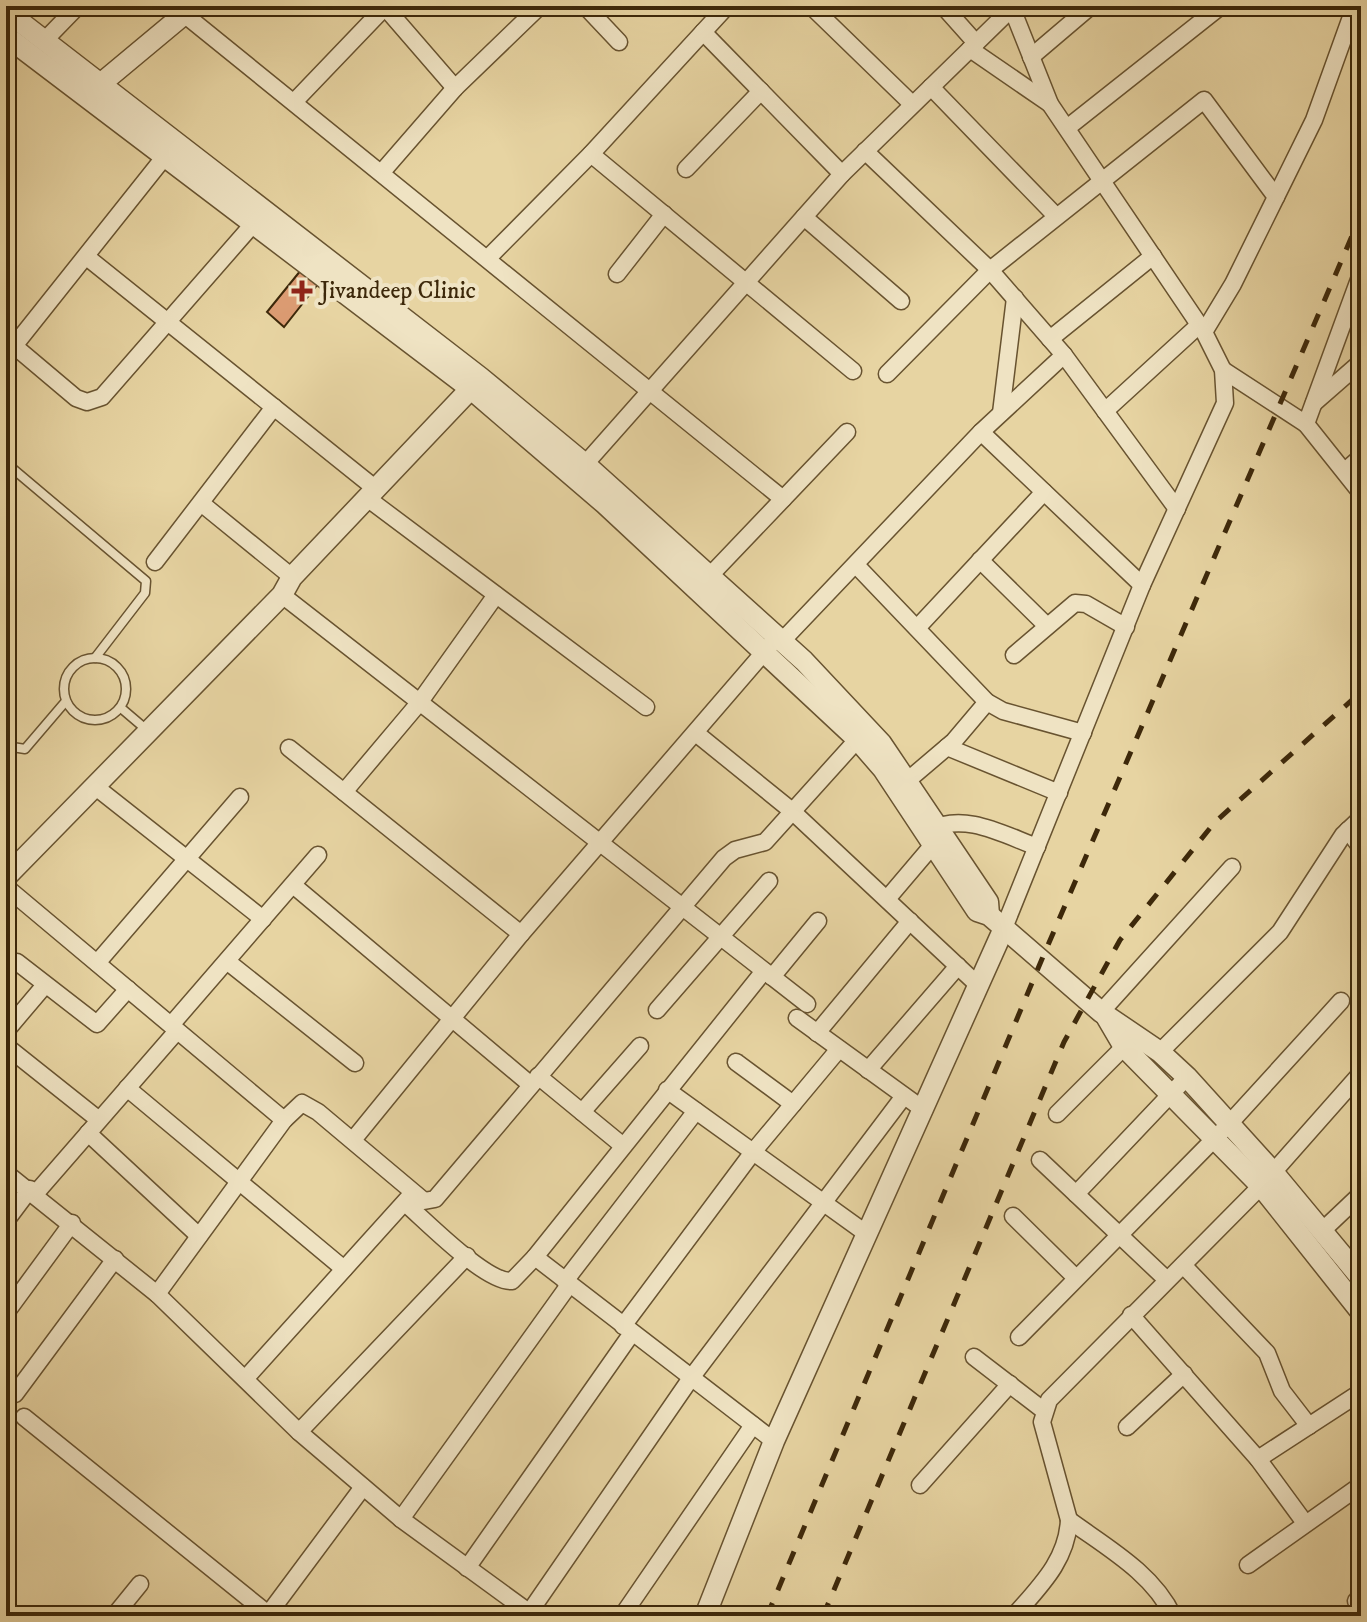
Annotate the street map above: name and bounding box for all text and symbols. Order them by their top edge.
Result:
place label: Jivandeep Clinic [318,276,476,306]
marker: Jivandeep Clinic [291,280,313,302]

